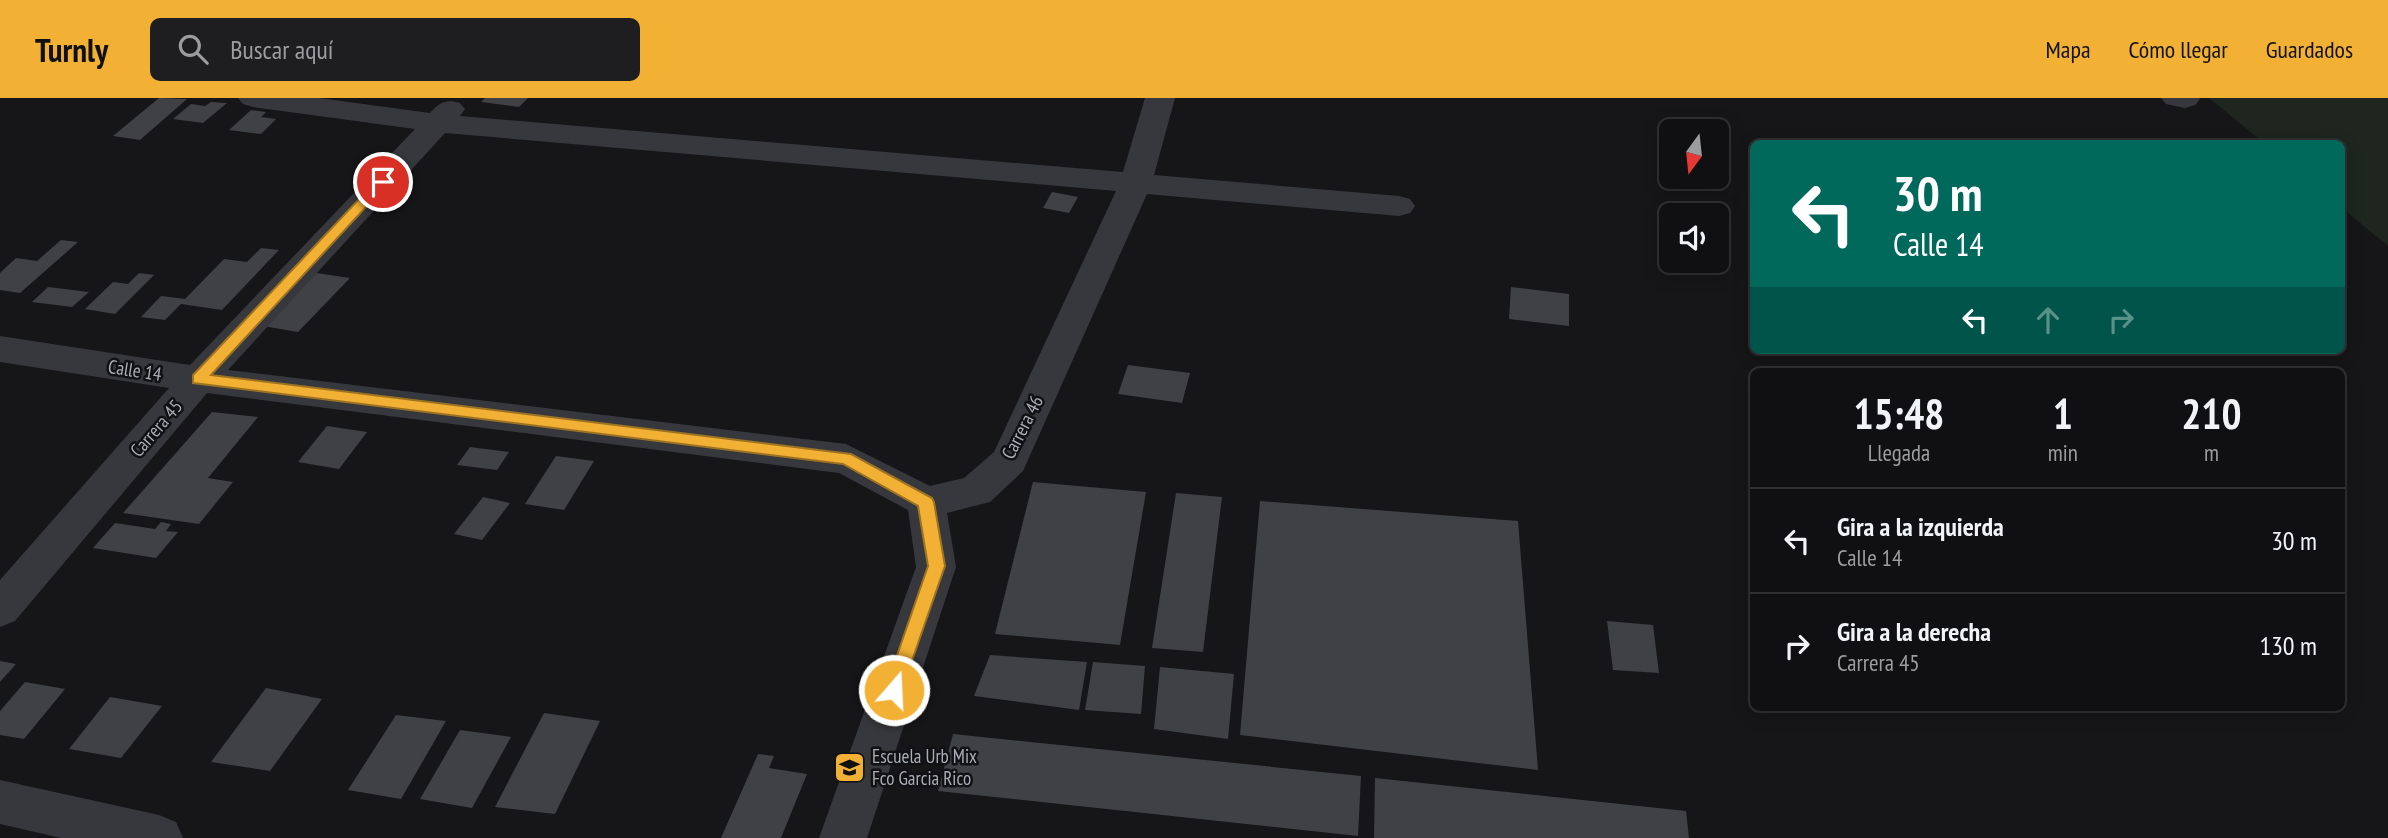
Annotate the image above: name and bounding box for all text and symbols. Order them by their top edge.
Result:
search box [150,18,640,81]
text: Turnly [35,28,108,71]
icon: search [174,30,212,68]
text: Buscar aquí [230,33,333,66]
text: Mapa [2046,34,2091,65]
text: Cómo llegar [2129,34,2228,65]
text: Guardados [2266,34,2353,65]
north arrow [1659,119,1729,189]
map controls [1659,119,1729,273]
pin [353,152,413,212]
text: 30 m [1893,161,1982,225]
icon: arrive [364,163,402,201]
icon: left [1778,168,1869,259]
button: sound [1659,203,1729,273]
text: Calle 14 [1893,223,1984,265]
icon: left [1956,301,1994,339]
icon: ahead [2029,301,2067,339]
icon: right [2102,301,2140,339]
street label: Calle 14 [107,354,164,386]
text: 15:48 [1853,386,1944,441]
text: 1 [2053,386,2073,441]
text: 210 [2181,386,2242,441]
street label: Carrera 46 [996,391,1048,463]
street label: Carrera 45 [125,394,187,462]
text: Llegada [1868,438,1930,467]
text: min [2048,438,2078,467]
text: m [2204,438,2219,467]
text: Gira a la izquierda [1837,510,2004,543]
icon: left [1778,522,1816,560]
text: 30 m [2271,524,2317,557]
text: Calle 14 [1837,543,1902,572]
text: Gira a la derecha [1837,615,1991,648]
icon: right [1778,627,1816,665]
text: 130 m [2259,629,2317,662]
text: Carrera 45 [1837,648,1920,677]
position arrow [857,653,931,727]
place label: Escuela Urb Mix Fco Garcia Rico [872,744,977,790]
school or university icon: Escuela Urb Mix Fco Garcia Rico [832,750,866,784]

